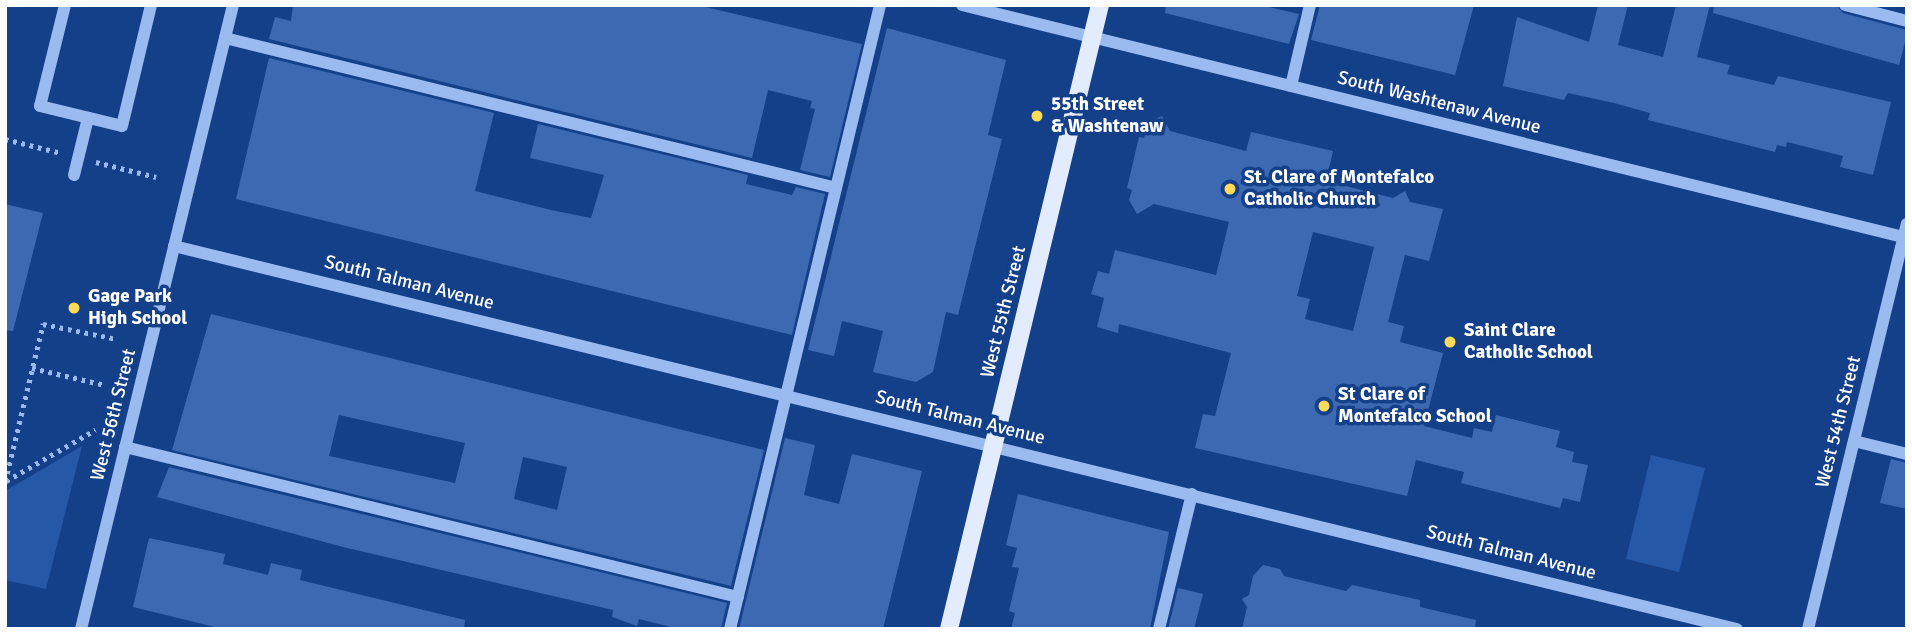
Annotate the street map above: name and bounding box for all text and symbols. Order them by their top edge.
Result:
street label: South Washtenaw Avenue [1335,67,1543,139]
place label: 55th Street & Washtenaw [1051,94,1163,138]
marker: 55th Street & Washtenaw [1029,108,1045,124]
place label: St. Clare of Montefalco Catholic Church [1244,167,1434,211]
marker: St. Clare of Montefalco Catholic Church [1222,181,1238,197]
street label: West 55th Street [977,244,1031,380]
street label: South Talman Avenue [322,251,496,315]
place label: Gage Park High School [88,286,187,330]
marker: Gage Park High School [66,300,82,316]
place label: Saint Clare Catholic School [1464,320,1593,364]
marker: Saint Clare Catholic School [1442,334,1458,350]
street label: West 56th Street [87,347,141,483]
street label: West 54th Street [1812,354,1866,490]
place label: St Clare of Montefalco School [1338,384,1492,428]
street label: South Talman Avenue [873,386,1047,450]
marker: St Clare of Montefalco School [1316,398,1332,414]
street label: South Talman Avenue [1424,521,1598,585]

